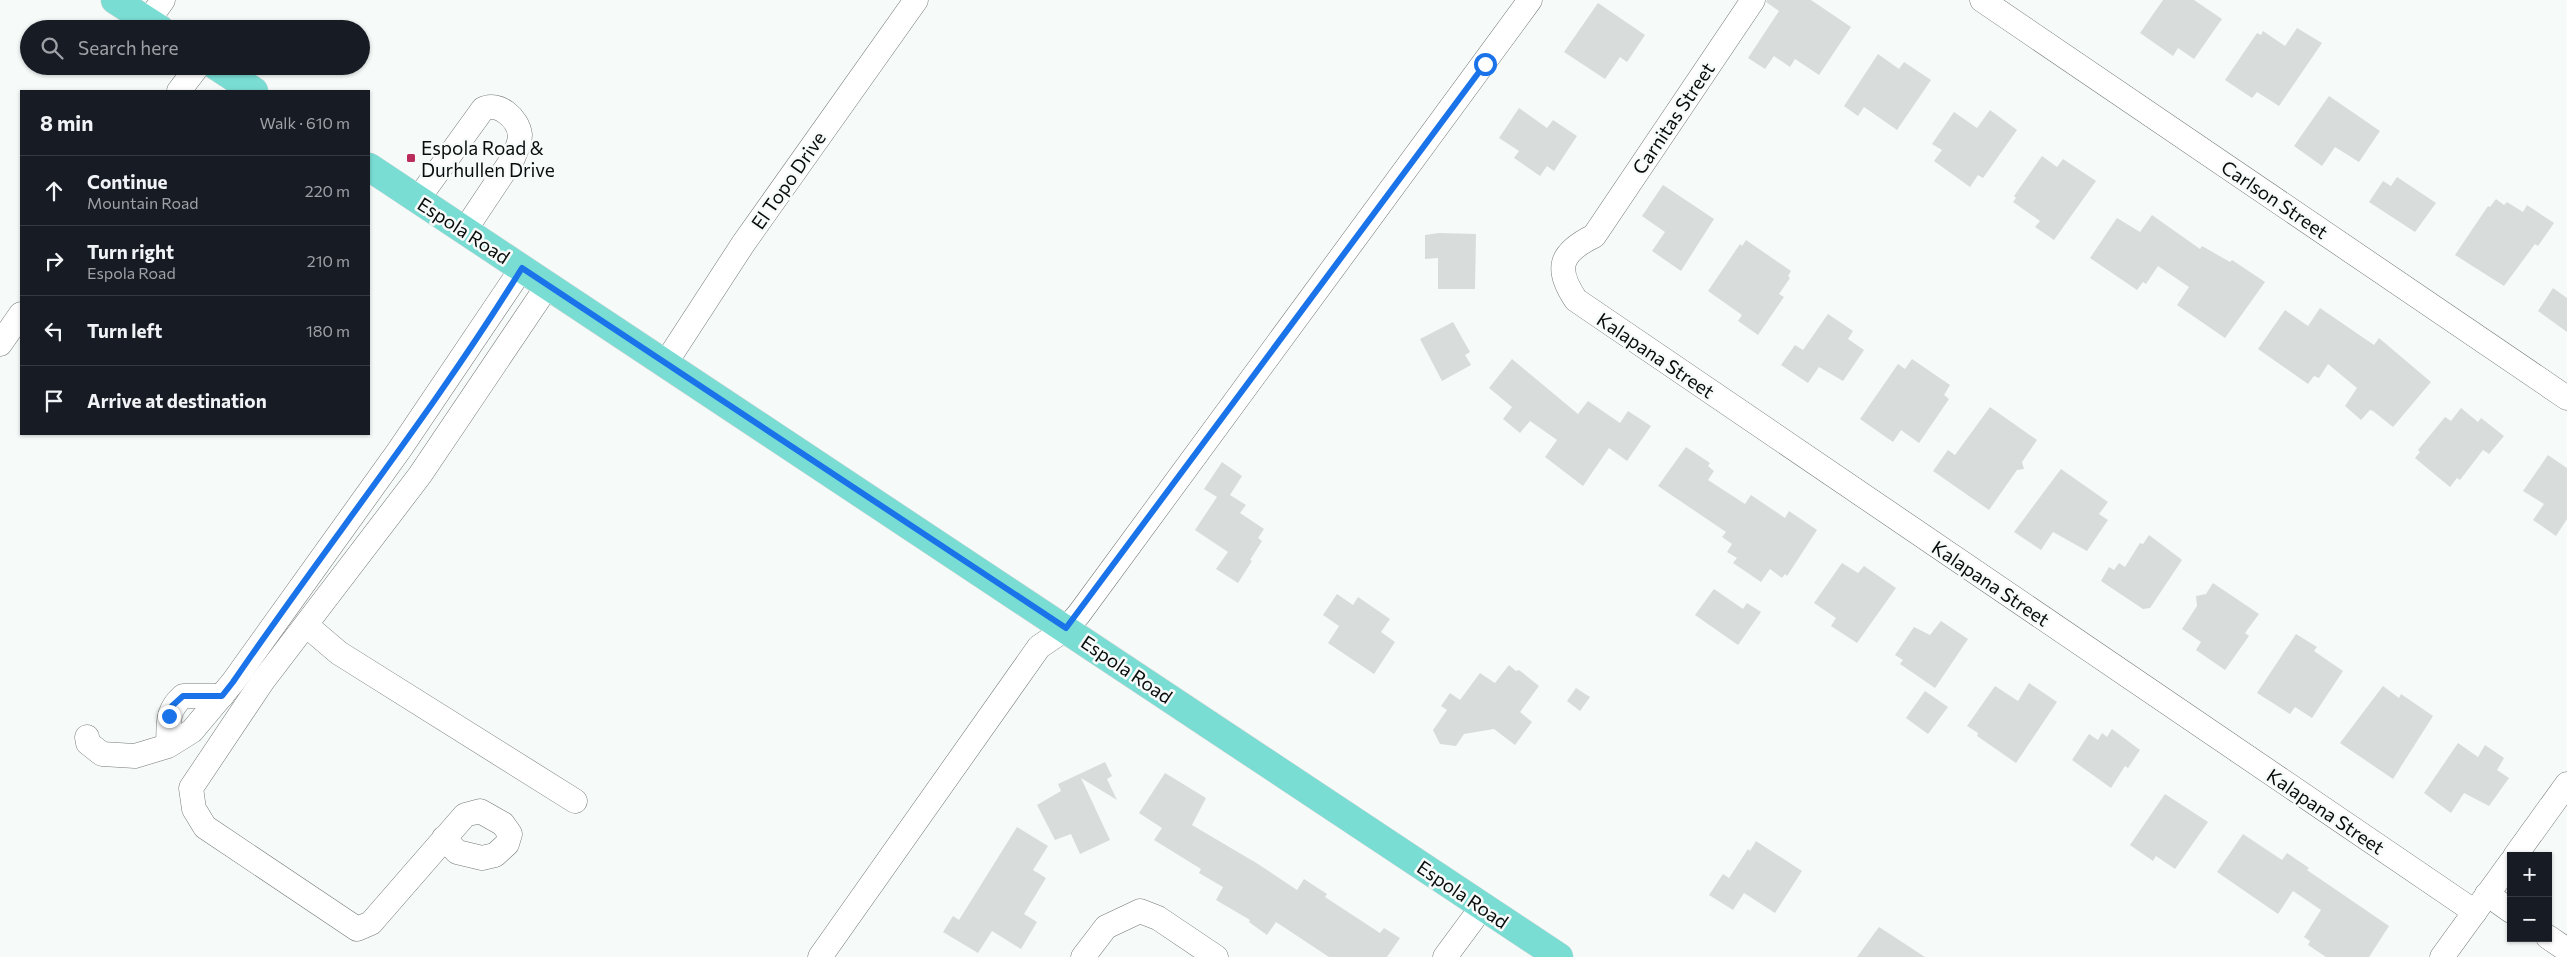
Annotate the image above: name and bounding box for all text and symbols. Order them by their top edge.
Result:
search box [20,20,370,75]
icon: search [38,34,66,62]
text: Search here [78,36,178,59]
route start [1474,53,1497,76]
street label: Carnitas Street [1627,57,1719,178]
text: 8 min [40,110,93,135]
text: Walk · 610 m [260,113,350,132]
street label: El Topo Drive [746,127,830,233]
place label: Espola Road & Durhullen Drive [421,136,555,181]
marker: Espola Road & Durhullen Drive [405,152,417,164]
street label: Carlson Street [2217,155,2333,243]
text: Continue [87,170,167,193]
icon: ahead [40,177,68,205]
text: 220 m [305,181,350,200]
street label: Espola Road [414,192,514,268]
text: Mountain Road [87,193,199,212]
text: Turn right [87,240,174,263]
icon: right [40,247,68,275]
text: 210 m [307,251,350,270]
text: Espola Road [87,263,176,282]
street label: Kalapana Street [1593,307,1719,403]
icon: left [40,317,68,345]
text: Turn left [87,319,162,342]
text: 180 m [306,321,350,340]
icon: arrive [40,387,68,415]
text: Arrive at destination [87,389,267,412]
street label: Kalapana Street [1928,535,2054,631]
street label: Espola Road [1077,630,1177,708]
route end [158,705,181,728]
street label: Kalapana Street [2263,763,2389,859]
map controls [2507,852,2552,942]
button: + [2507,852,2552,897]
street label: Espola Road [1413,855,1513,933]
button: − [2507,897,2552,942]

